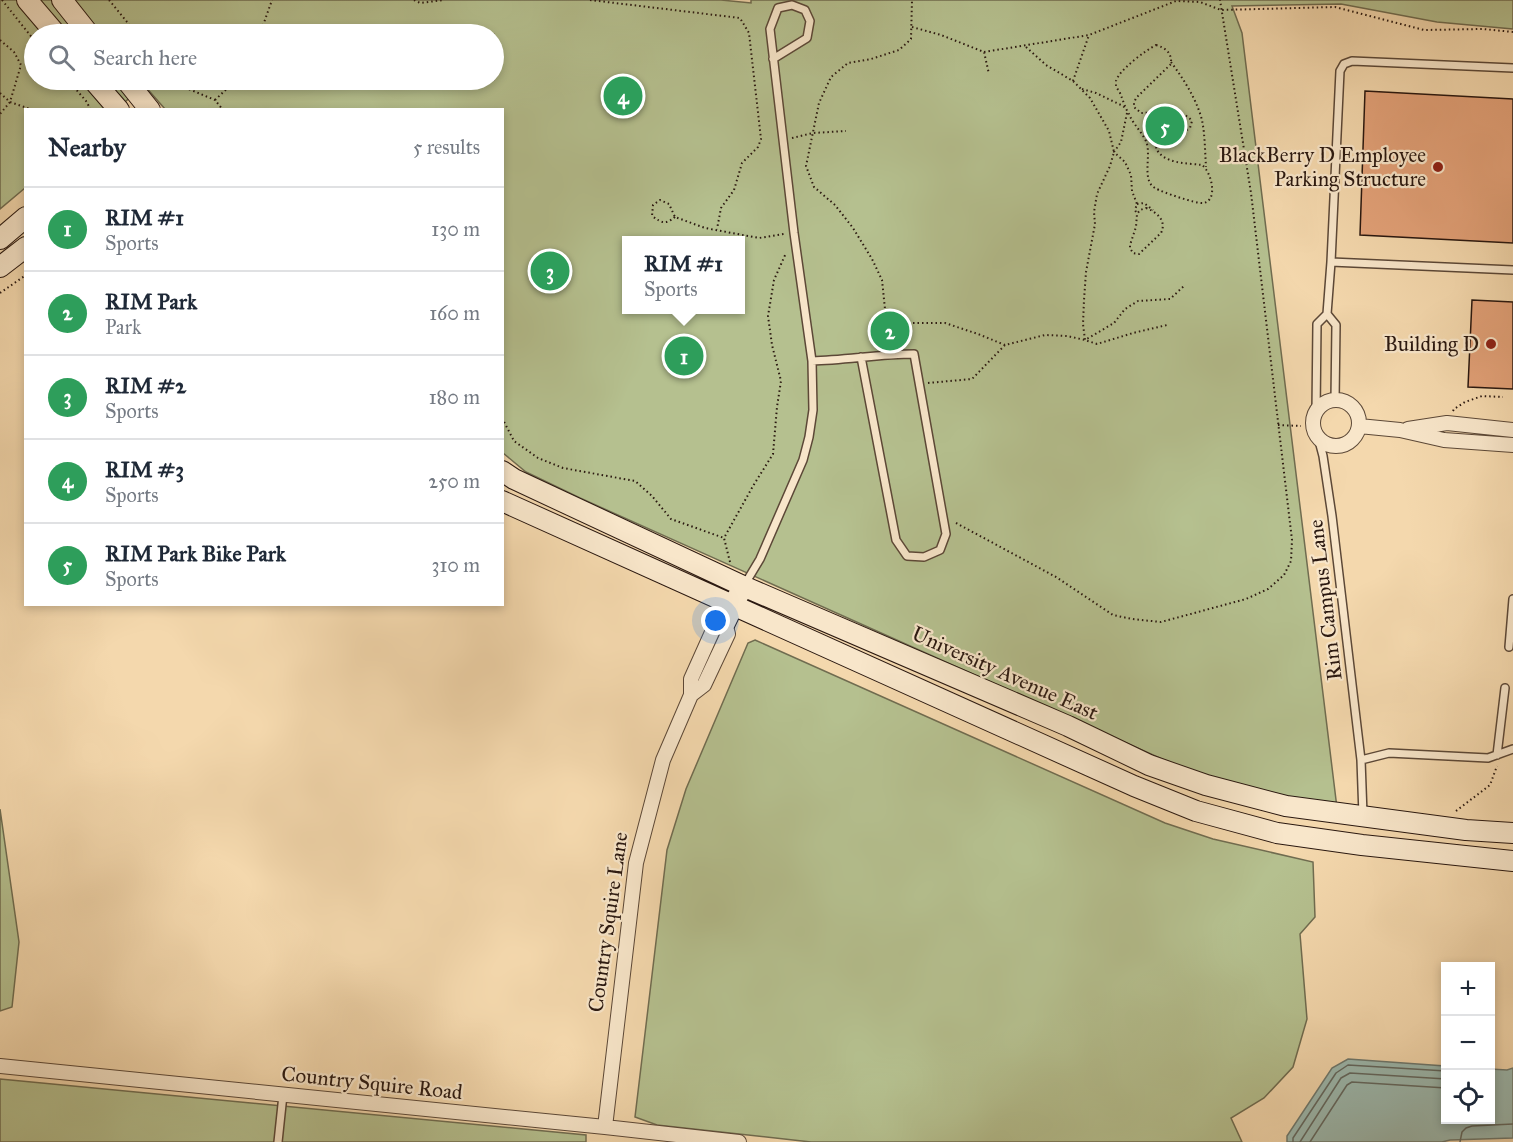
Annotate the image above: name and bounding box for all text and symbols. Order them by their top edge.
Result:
search box [24,24,504,90]
icon: search [45,41,78,74]
text: Search here [93,44,197,71]
pin: 4 [604,74,642,118]
pin: 5 [1146,104,1184,148]
text: Nearby [48,131,126,163]
text: 5 results [413,135,480,159]
place label: BlackBerry D Employee Parking Structure [1219,142,1426,192]
marker: BlackBerry D Employee Parking Structure [1431,160,1445,174]
text: RIM #1 [105,204,184,231]
text: 1 [64,217,71,241]
text: 130 m [431,217,480,241]
text: Sports [105,231,159,255]
popup [622,236,745,314]
pin: 3 [530,248,570,294]
text: RIM #1 [644,250,723,277]
text: Sports [644,277,698,301]
text: RIM Park [105,288,197,315]
text: 2 [63,301,72,325]
text: 160 m [429,301,480,325]
pin: 2 [870,308,910,354]
text: Park [105,315,141,339]
place label: Building D [1384,331,1479,357]
pin: 1 [664,334,704,378]
marker: Building D [1484,337,1498,351]
text: RIM #2 [105,372,186,399]
text: 3 [64,385,72,409]
text: 180 m [429,385,480,409]
text: Sports [105,399,159,423]
text: RIM #3 [105,456,184,483]
text: 4 [62,469,73,493]
text: 250 m [428,469,480,493]
text: Sports [105,483,159,507]
street label: Rim Campus Lane [1302,518,1348,682]
text: RIM Park Bike Park [105,540,286,567]
text: 5 [63,553,72,577]
text: 310 m [431,553,480,577]
text: Sports [105,567,159,591]
your location [701,606,730,635]
street label: University Avenue East [908,620,1103,726]
street label: Country Squire Lane [582,830,634,1014]
map controls [1441,962,1495,1124]
button: + [1441,962,1495,1016]
button: − [1441,1016,1495,1070]
street label: Country Squire Road [280,1061,464,1105]
button: locate [1441,1070,1495,1124]

